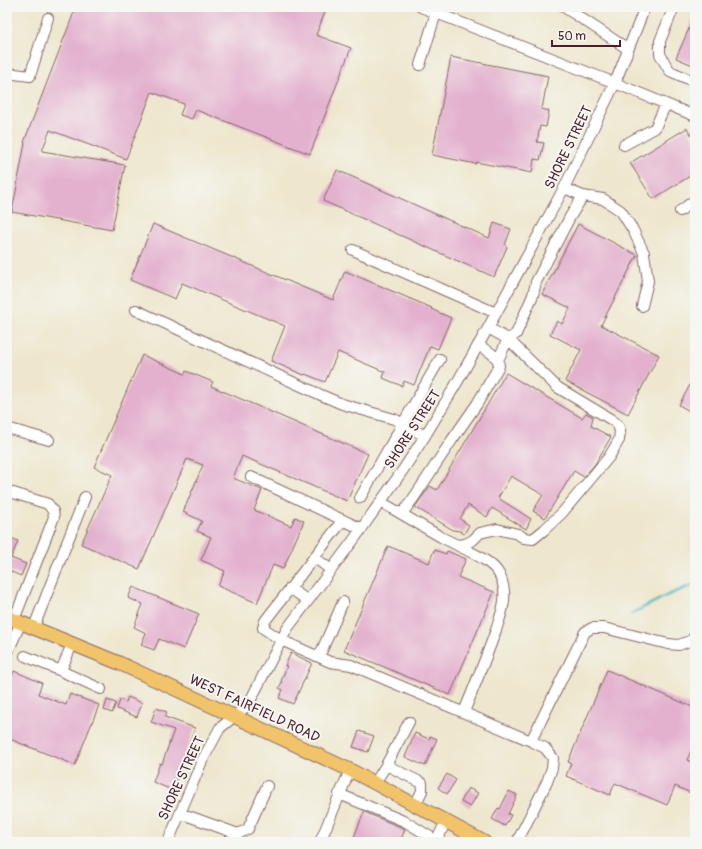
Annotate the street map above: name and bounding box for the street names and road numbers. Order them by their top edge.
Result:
street label: SHORE STREET [541,103,596,192]
street label: SHORE STREET [381,386,444,472]
street label: WEST FAIRFIELD ROAD [187,671,323,746]
street label: SHORE STREET [155,733,208,823]

